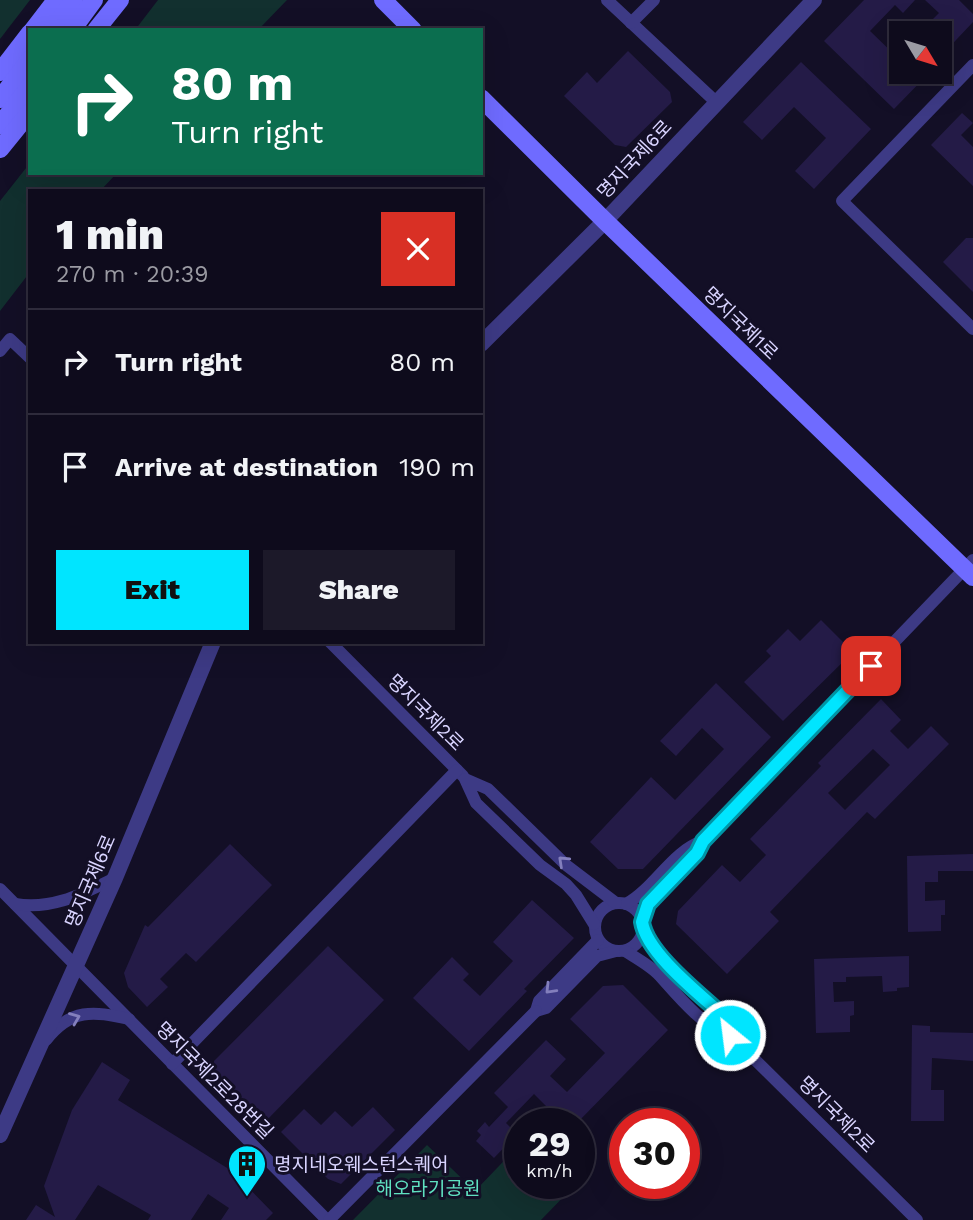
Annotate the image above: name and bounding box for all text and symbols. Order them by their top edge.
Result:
north arrow [889,21,952,84]
map controls [889,21,952,84]
text: 80 m [171,54,293,112]
icon: right [56,56,147,147]
text: Turn right [171,113,323,151]
street label: 명지국제6로 [592,115,677,203]
text: 1 min [56,210,164,259]
button: close [381,212,455,286]
text: 270 m · 20:39 [56,261,208,288]
street label: 명지국제1로 [699,282,783,365]
icon: right [56,343,94,381]
text: Turn right [115,347,242,377]
text: 80 m [389,347,455,377]
icon: arrive [56,448,94,486]
text: Arrive at destination [115,452,378,482]
text: 190 m [399,452,475,482]
button: Exit [56,550,249,630]
button: Share [263,550,455,630]
pin [841,636,901,696]
icon: arrive [852,647,890,685]
street label: 명지국제2로 [383,669,469,755]
street label: 명지국제6로 [61,831,120,931]
one-way arrow [558,857,571,869]
one-way arrow [546,980,559,993]
position arrow [693,998,767,1072]
one-way arrow [68,1012,80,1026]
street label: 명지국제2로28번길 [151,1017,278,1144]
street label: 명지국제2로 [794,1071,880,1157]
speed limit sign: 30 [609,1108,700,1199]
text: 29 [528,1123,571,1165]
building icon: 명지네오웨스턴스퀘어 [226,1143,268,1198]
place label: 명지네오웨스턴스퀘어 [274,1153,449,1176]
text: km/h [526,1160,573,1181]
park label: 해오라기공원 [376,1177,480,1200]

